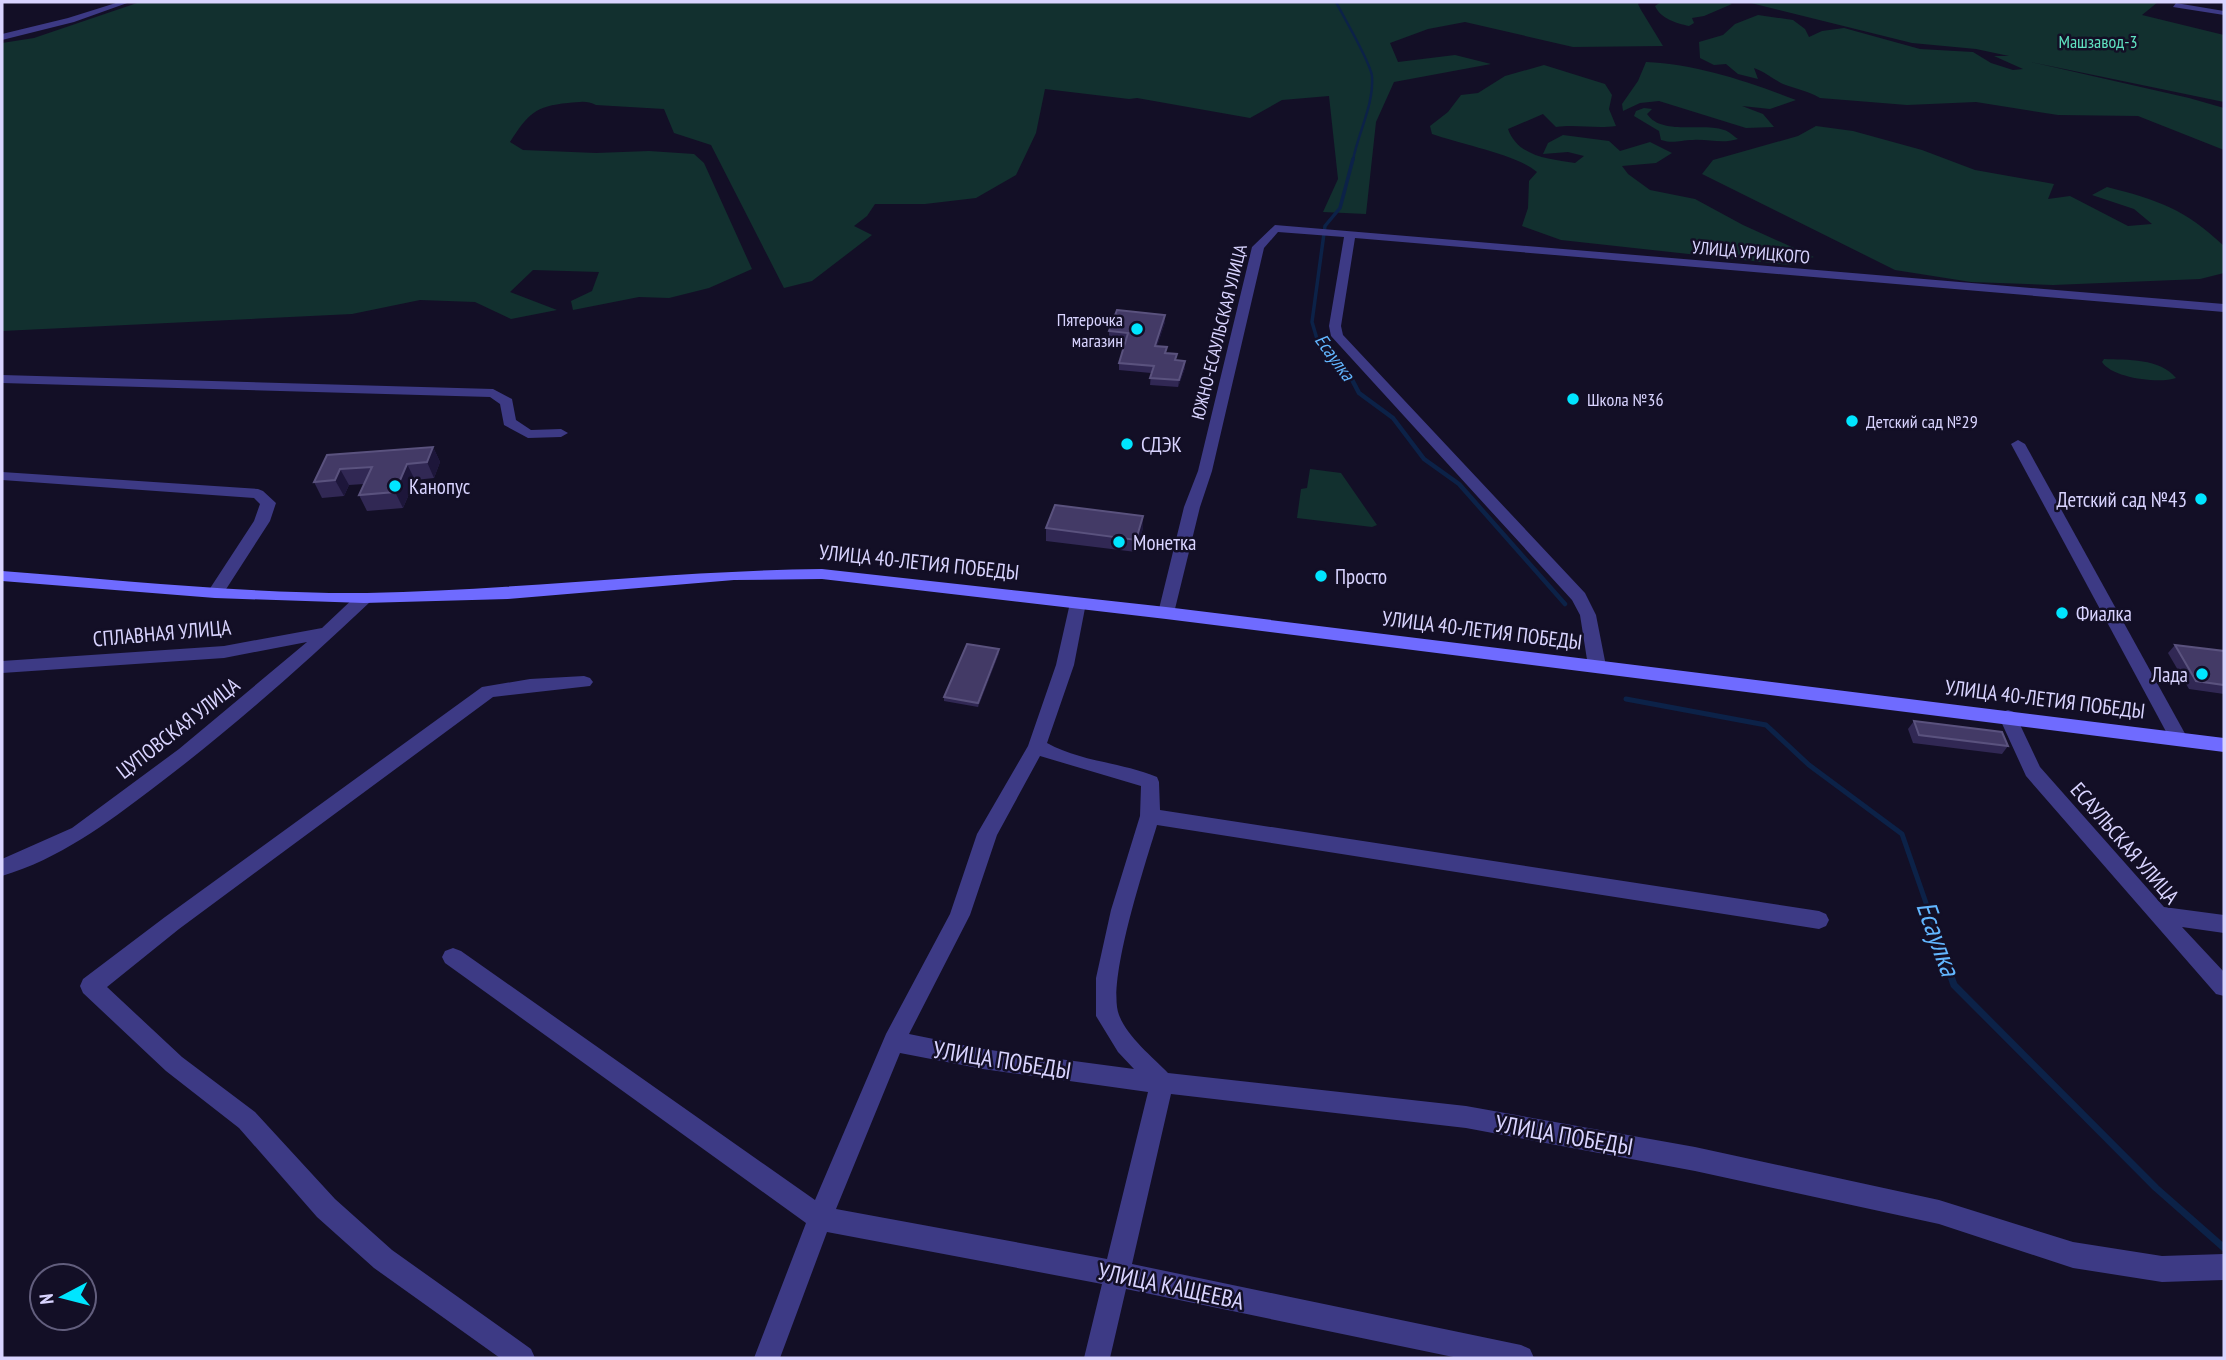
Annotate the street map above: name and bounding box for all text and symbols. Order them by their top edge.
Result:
park label: Машзавод-3 [2058,30,2138,53]
street label: УЛИЦА УРИЦКОГО [1691,235,1811,269]
street label: ЮЖНО-ЕСАУЛЬСКАЯ УЛИЦА [1186,241,1252,422]
place label: Пятерочка магазин [1057,308,1123,352]
marker: Пятерочка магазин [1129,321,1145,337]
water label: Есаулка [1310,329,1361,386]
place label: Школа №36 [1587,388,1664,411]
marker: Школа №36 [1565,391,1581,407]
place label: Детский сад №29 [1866,410,1978,433]
marker: Детский сад №29 [1844,413,1860,429]
place label: СДЭК [1141,431,1182,458]
marker: СДЭК [1119,436,1135,452]
place label: Канопус [409,473,471,500]
marker: Канопус [387,478,403,494]
place label: Детский сад №43 [2057,486,2187,513]
marker: Детский сад №43 [2193,491,2209,507]
place label: Монетка [1133,529,1196,556]
marker: Монетка [1111,534,1127,550]
street label: УЛИЦА 40-ЛЕТИЯ ПОБЕДЫ [818,538,1020,586]
place label: Просто [1335,563,1387,590]
marker: Просто [1313,568,1329,584]
place label: Фиалка [2076,600,2132,627]
street label: УЛИЦА 40-ЛЕТИЯ ПОБЕДЫ [1380,604,1584,656]
marker: Фиалка [2054,605,2070,621]
street label: СПЛАВНАЯ УЛИЦА [92,614,232,652]
place label: Лада [2150,661,2188,688]
marker: Лада [2194,666,2210,682]
street label: ЦУПОВСКАЯ УЛИЦА [111,671,245,785]
street label: УЛИЦА 40-ЛЕТИЯ ПОБЕДЫ [1943,673,2147,725]
street label: ЕСАУЛЬСКАЯ УЛИЦА [2065,777,2185,909]
water label: Есаулка [1908,896,1970,982]
street label: УЛИЦА ПОБЕДЫ [931,1034,1073,1086]
street label: УЛИЦА ПОБЕДЫ [1493,1108,1635,1162]
street label: УЛИЦА КАЩЕЕВА [1095,1255,1247,1317]
north arrow [28,1262,98,1332]
text: N [34,1293,59,1306]

